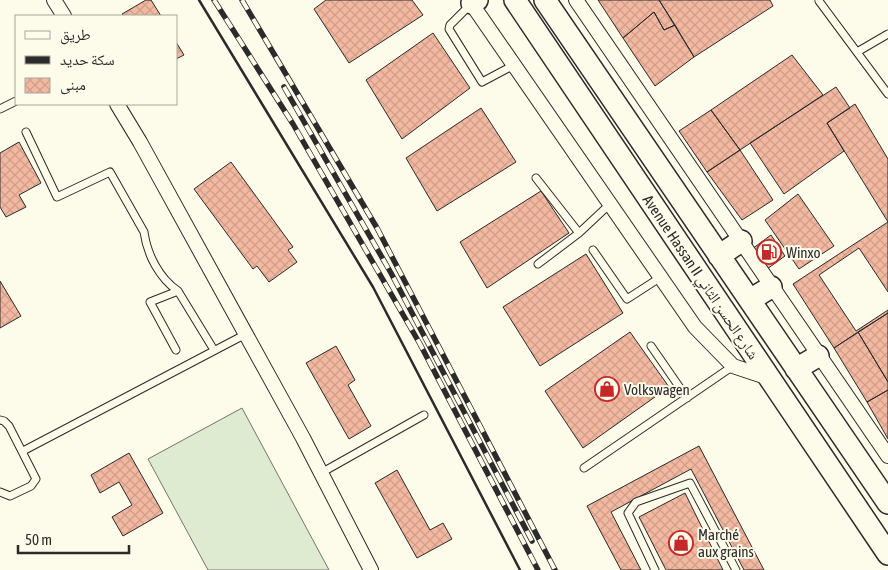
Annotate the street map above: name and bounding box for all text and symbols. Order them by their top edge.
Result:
legend [15,15,178,105]
text: طريق [60,26,91,45]
text: سكة حديد [60,51,115,68]
text: مبنى [60,76,86,95]
street label: Avenue Hassan II شارع الحسن الثاني [636,192,762,365]
fuel station icon: Winxo [756,239,782,265]
place label: Winxo [786,244,821,261]
shop icon: Volkswagen [594,376,620,402]
place label: Volkswagen [624,381,690,398]
scale bar [18,522,129,554]
place label: Marché aux grains [698,526,754,560]
shop icon: Marché aux grains [668,530,694,556]
text: 50 m [25,531,52,548]

